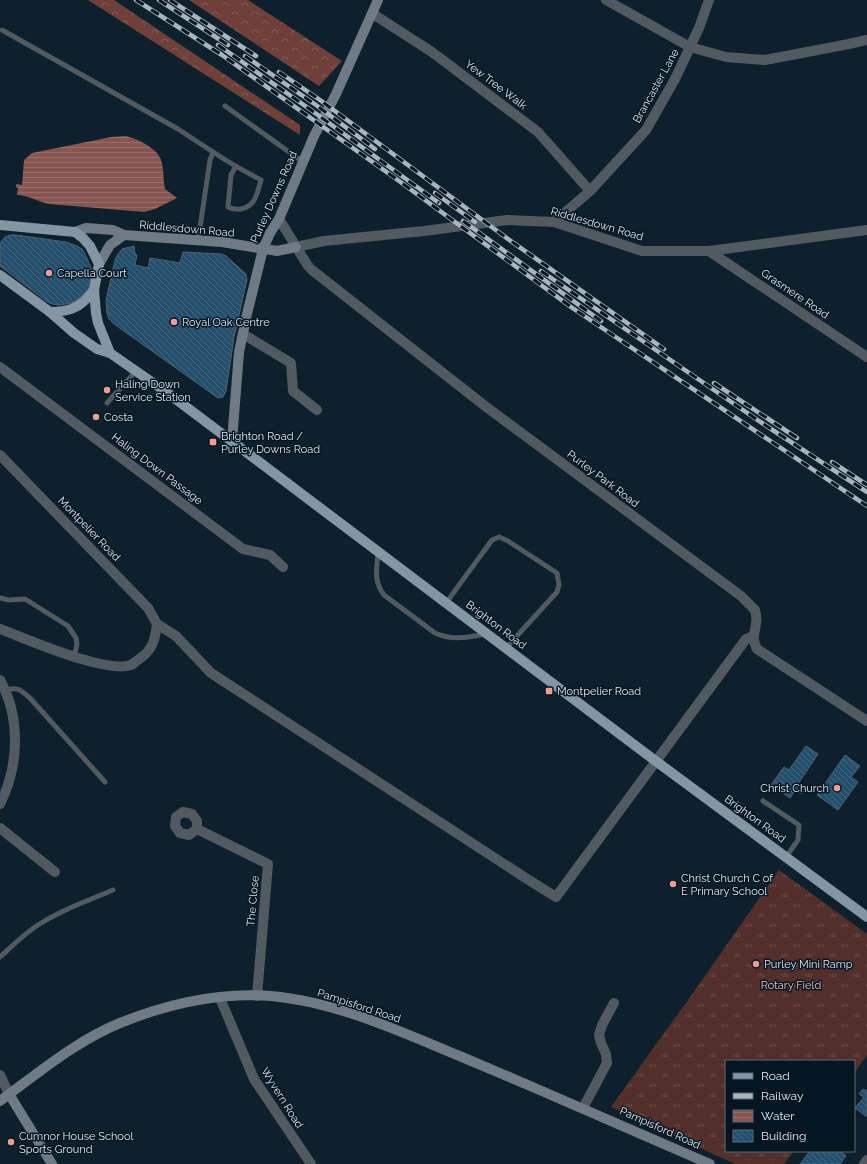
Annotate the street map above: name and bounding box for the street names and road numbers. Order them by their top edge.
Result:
street label: Brancaster Lane [630,46,682,125]
street label: Yew Tree Walk [463,58,530,113]
street label: Purley Downs Road [248,149,300,245]
street label: Riddlesdown Road [549,205,645,243]
street label: Riddlesdown Road [139,218,235,240]
street label: Grasmere Road [759,267,831,322]
street label: Haling Down Passage [109,431,205,508]
street label: Purley Park Road [564,448,642,510]
street label: Montpelier Road [55,494,123,564]
street label: Brighton Road [463,598,529,652]
street label: Brighton Road [722,792,788,846]
street label: The Close [244,874,262,927]
street label: Pampisford Road [316,986,403,1026]
street label: Wyvern Road [258,1065,306,1131]
street label: Pampisford Road [618,1104,703,1152]

